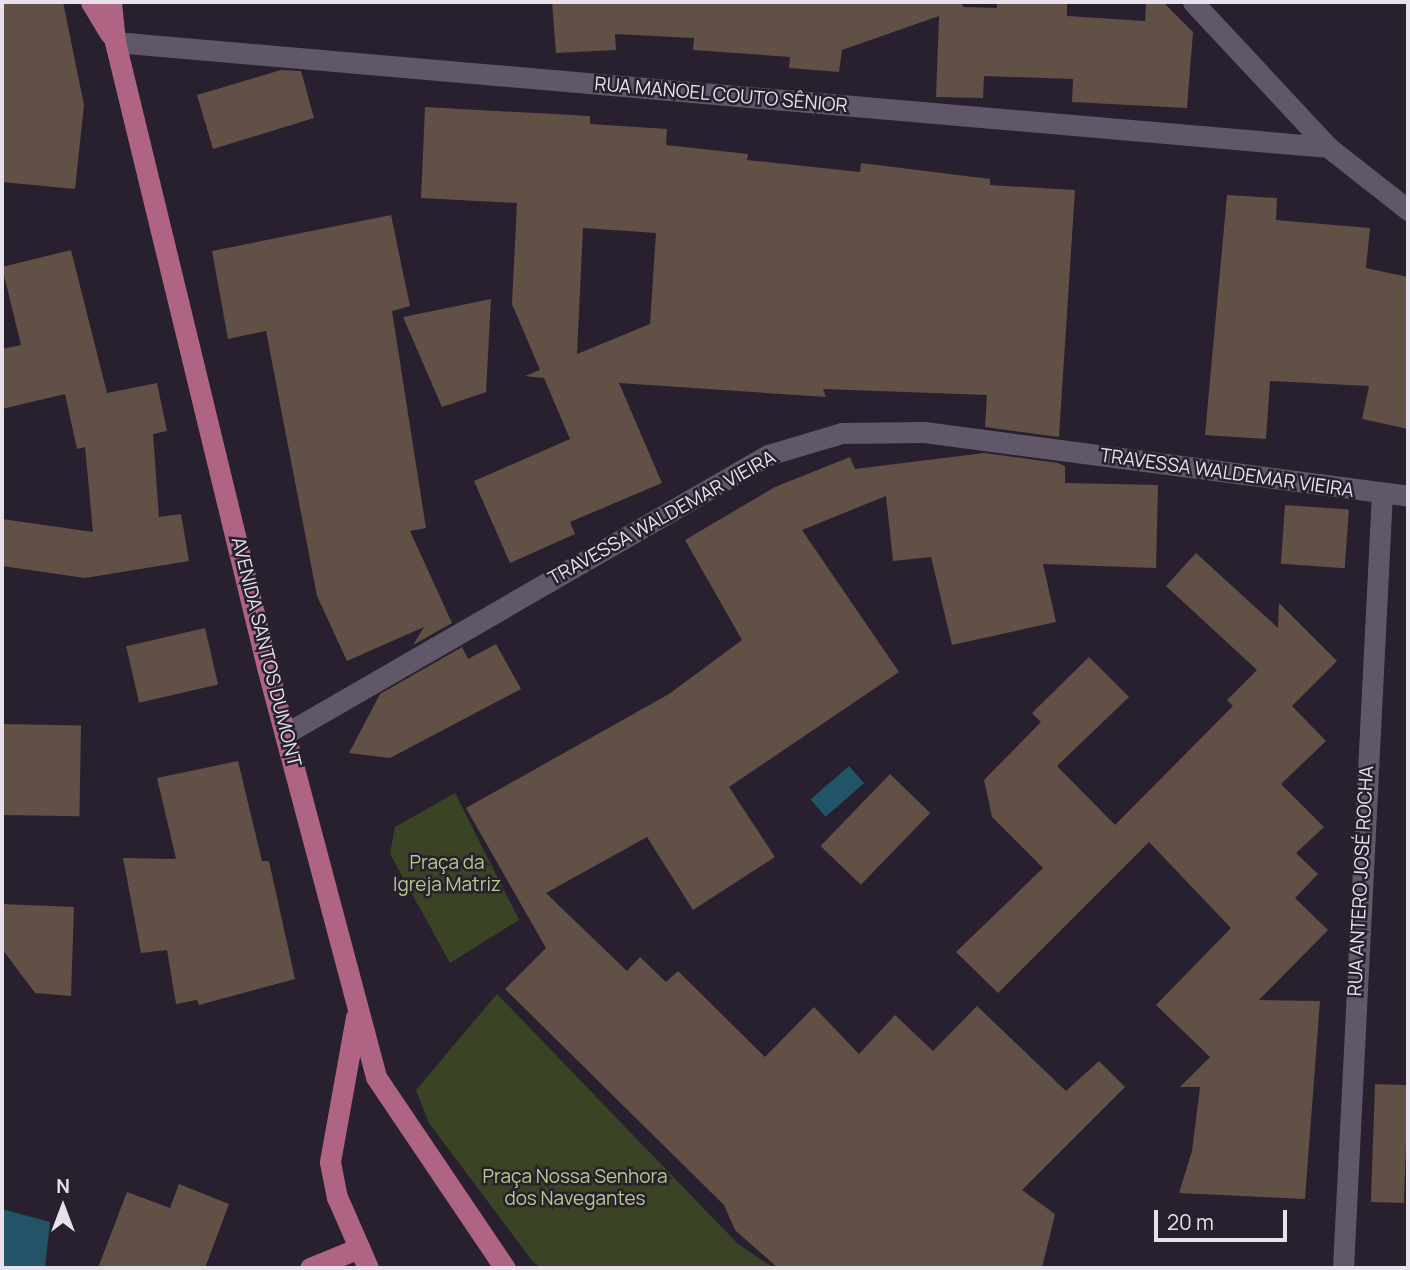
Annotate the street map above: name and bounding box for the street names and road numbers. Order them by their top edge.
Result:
street label: RUA MANOEL COUTO SÊNIOR [593,73,849,117]
street label: TRAVESSA WALDEMAR VIEIRA [1099,444,1355,502]
street label: TRAVESSA WALDEMAR VIEIRA [544,446,780,590]
street label: AVENIDA SANTOS DUMONT [226,535,306,769]
street label: RUA ANTERO JOSÉ ROCHA [1344,765,1378,997]

